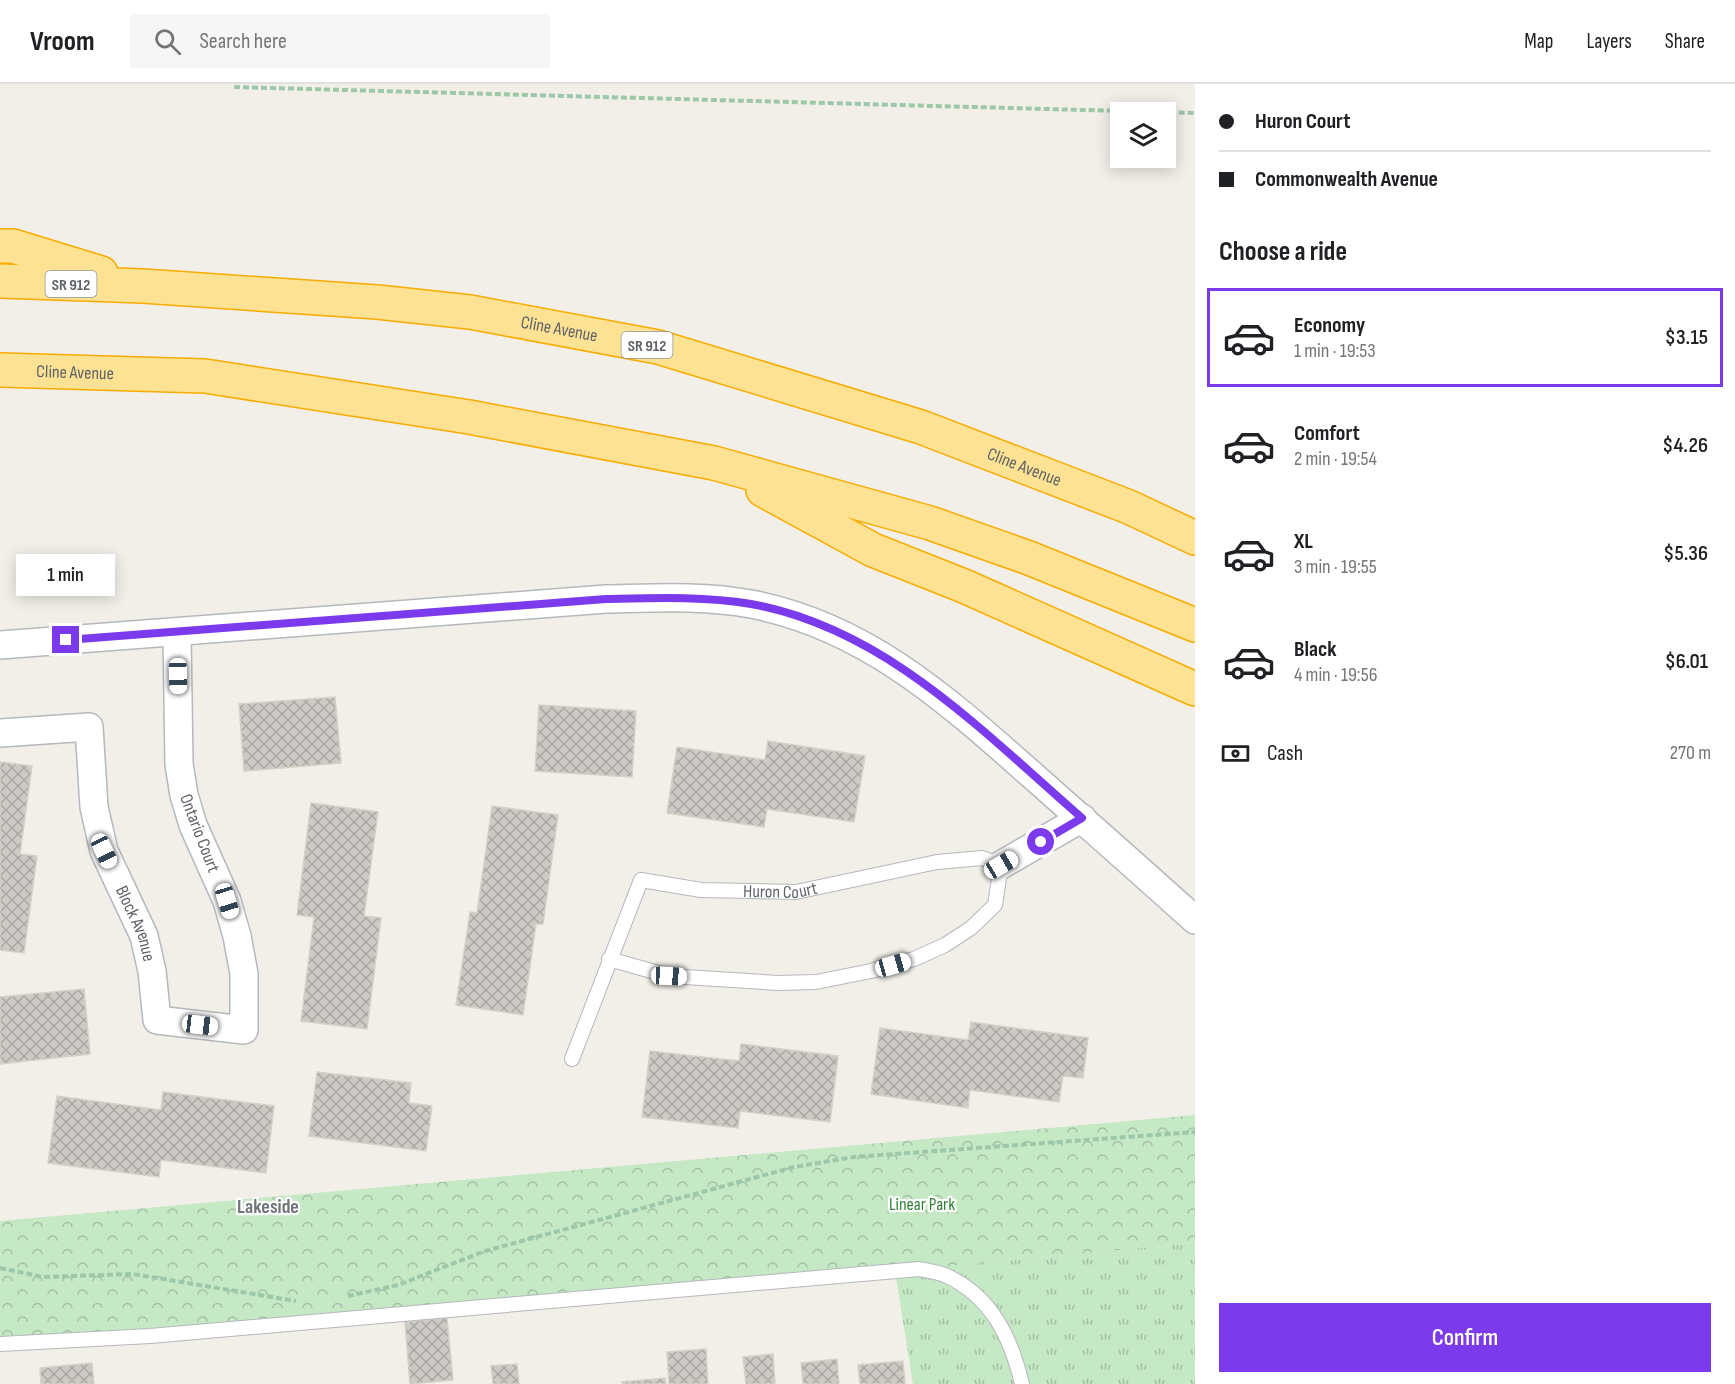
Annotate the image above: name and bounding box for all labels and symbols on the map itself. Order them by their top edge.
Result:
road number: SR 912 [46,271,97,297]
street label: Cline Avenue [519,312,599,347]
road number: SR 912 [622,332,672,358]
street label: Cline Avenue [36,361,114,384]
street label: Cline Avenue [984,443,1064,491]
callout: 1 min [16,553,116,595]
route end [52,626,79,653]
car [169,658,187,694]
street label: Ontario Court [175,791,224,876]
route start [1027,828,1054,855]
car [88,831,120,871]
car [981,848,1021,882]
street label: Huron Court [743,878,820,903]
car [213,881,241,921]
street label: Block Avenue [111,883,159,963]
car [873,951,913,979]
car [651,966,687,986]
car [181,1014,219,1036]
park label: Linear Park [889,1194,955,1215]
district label: Lakeside [237,1195,299,1219]

